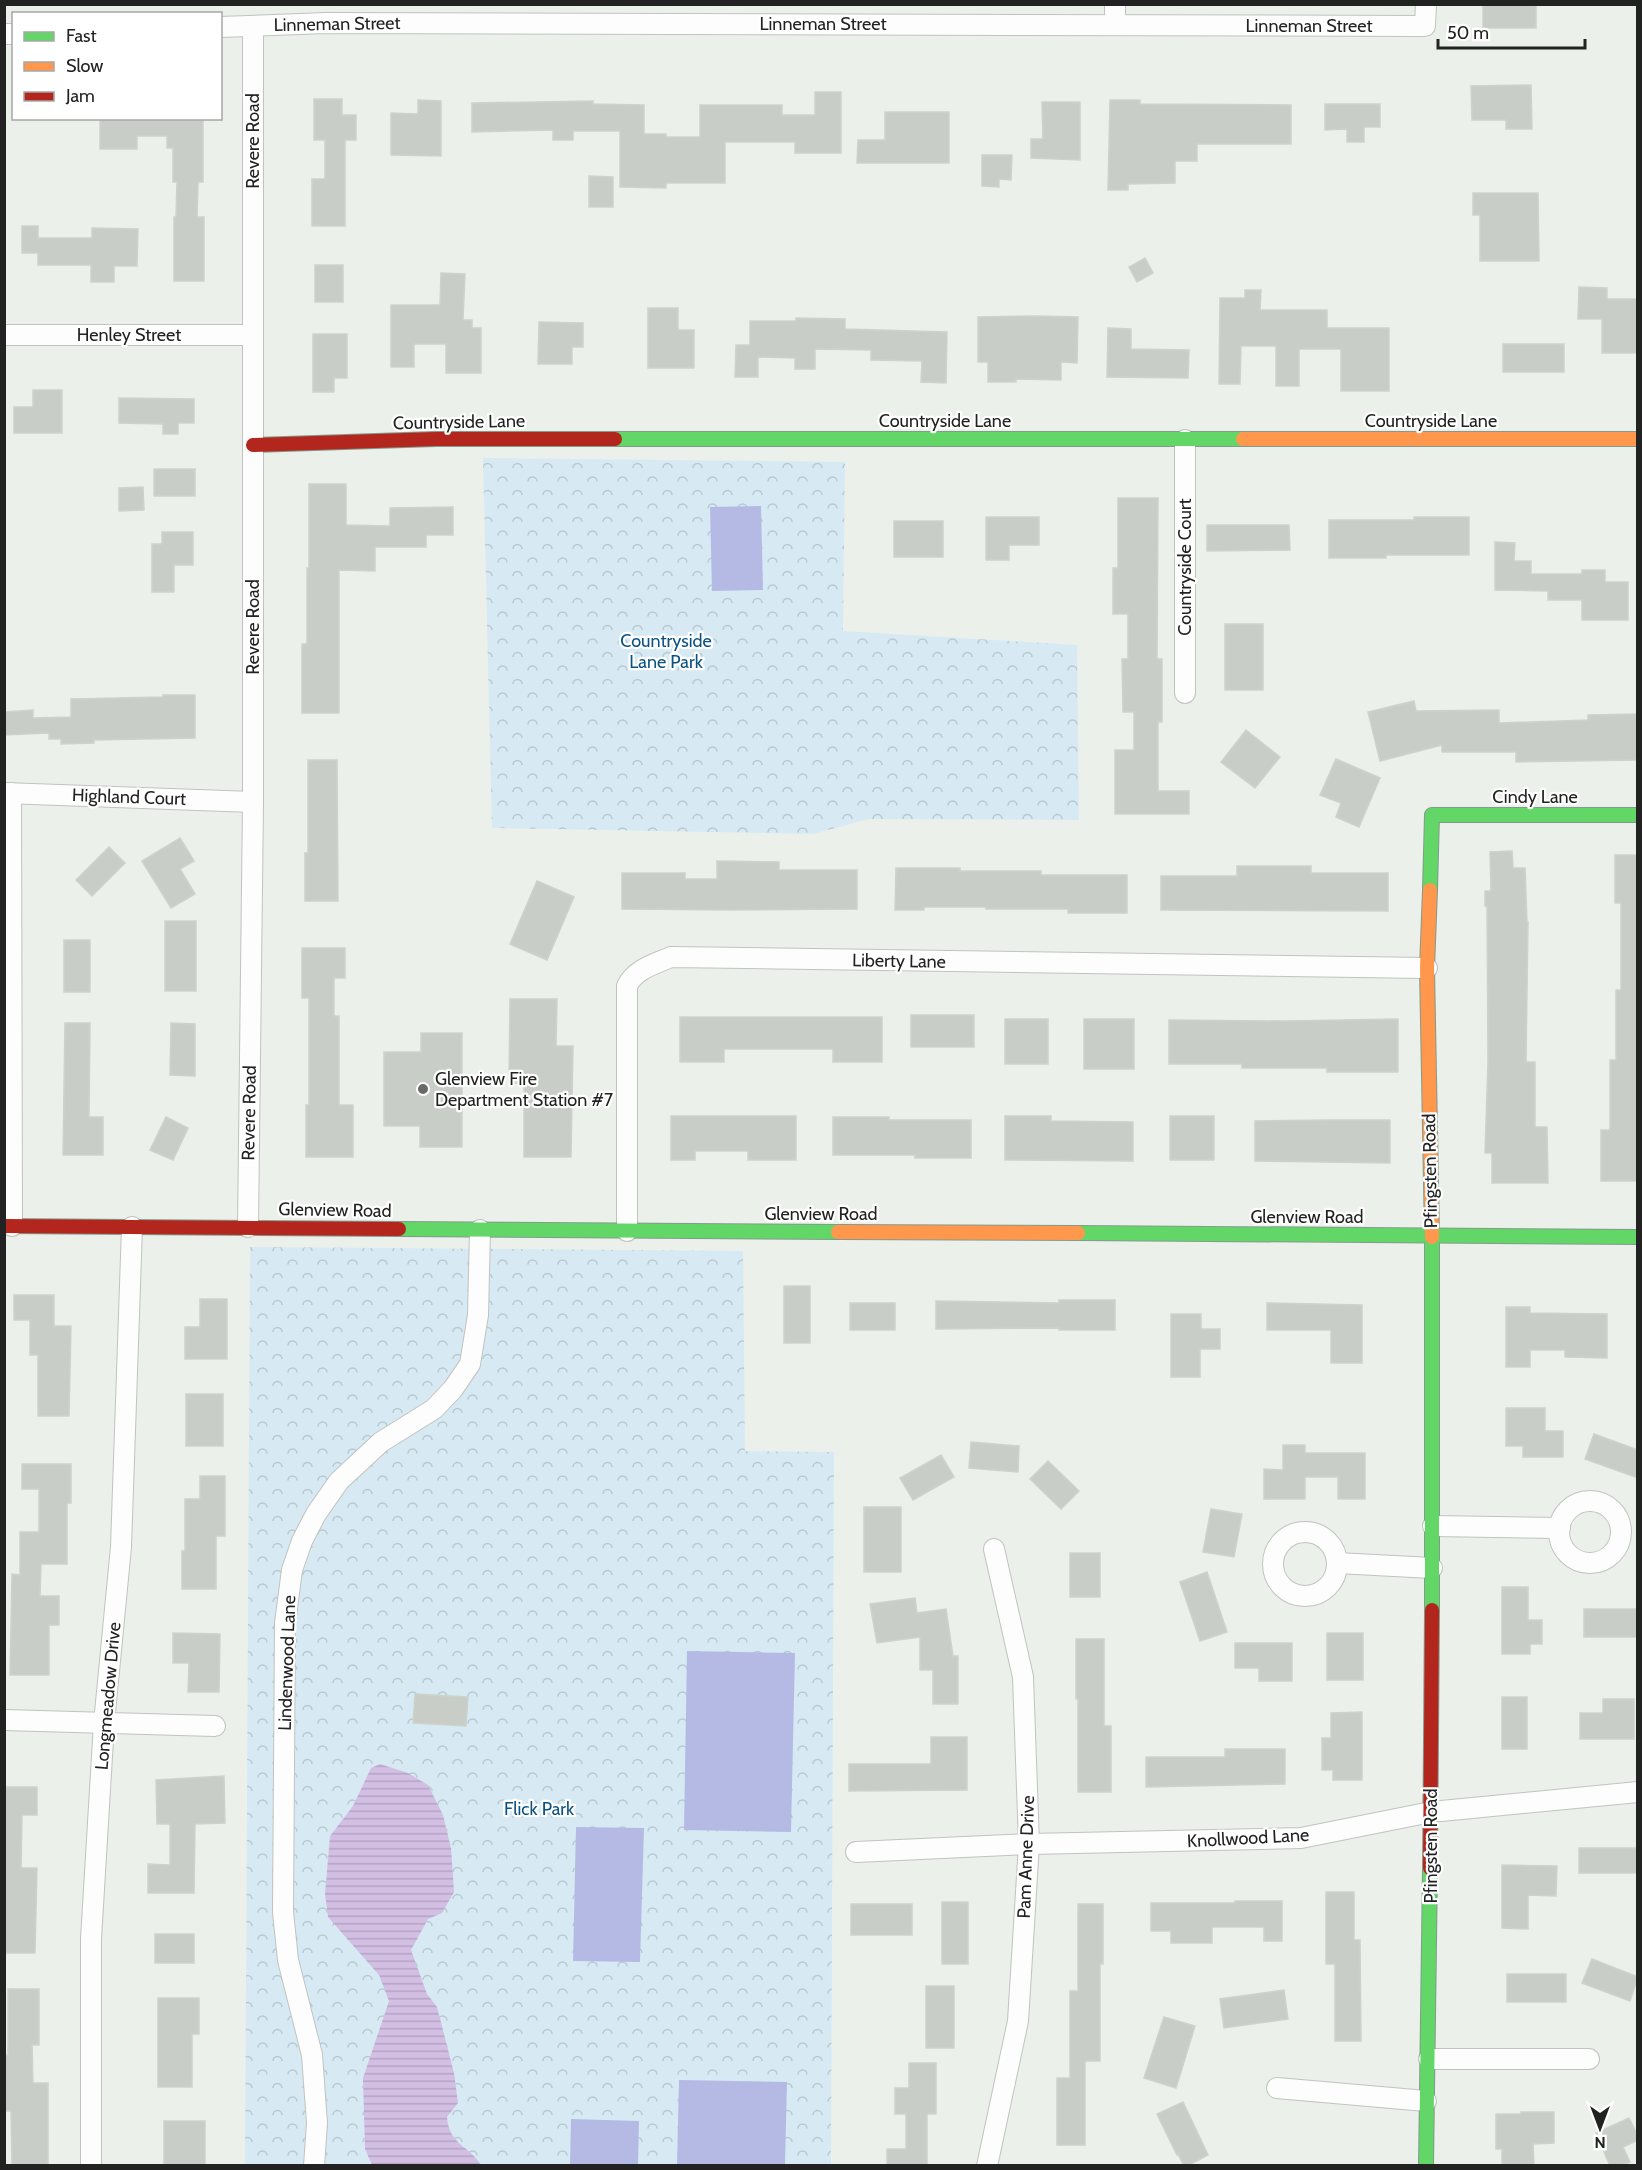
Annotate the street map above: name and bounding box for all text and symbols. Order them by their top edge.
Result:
legend [12,12,222,120]
street label: Linneman Street [273,12,401,36]
scale bar [1438,12,1585,50]
street label: Linneman Street [760,13,886,35]
street label: Linneman Street [1246,15,1372,37]
text: 50 m [1447,22,1489,44]
text: Fast [66,25,97,47]
text: Slow [66,55,103,77]
text: Jam [65,85,95,107]
street label: Revere Road [242,93,264,189]
street label: Henley Street [77,324,181,346]
street label: Countryside Lane [393,410,525,434]
street label: Countryside Lane [879,410,1011,432]
street label: Countryside Lane [1365,410,1497,432]
street label: Countryside Court [1174,498,1196,636]
street label: Revere Road [242,579,264,675]
park label: Countryside Lane Park [620,630,712,673]
street label: Highland Court [72,784,186,810]
street label: Cindy Lane [1492,786,1578,808]
street label: Liberty Lane [852,949,946,973]
street label: Revere Road [237,1065,261,1161]
place label: Glenview Fire Department Station #7 [435,1068,613,1111]
marker: Glenview Fire Department Station #7 [416,1082,430,1096]
street label: Pfingsten Road [1418,1113,1442,1229]
street label: Glenview Road [278,1198,392,1222]
street label: Glenview Road [764,1203,878,1225]
street label: Glenview Road [1250,1206,1364,1228]
street label: Lindenwood Lane [274,1595,300,1731]
street label: Longmeadow Drive [91,1621,125,1771]
street label: Pfingsten Road [1420,1789,1442,1903]
street label: Pam Anne Drive [1013,1795,1039,1919]
park label: Flick Park [504,1798,575,1820]
street label: Knollwood Lane [1186,1824,1310,1852]
north arrow [1570,2098,1630,2158]
text: N [1594,2133,1606,2152]

